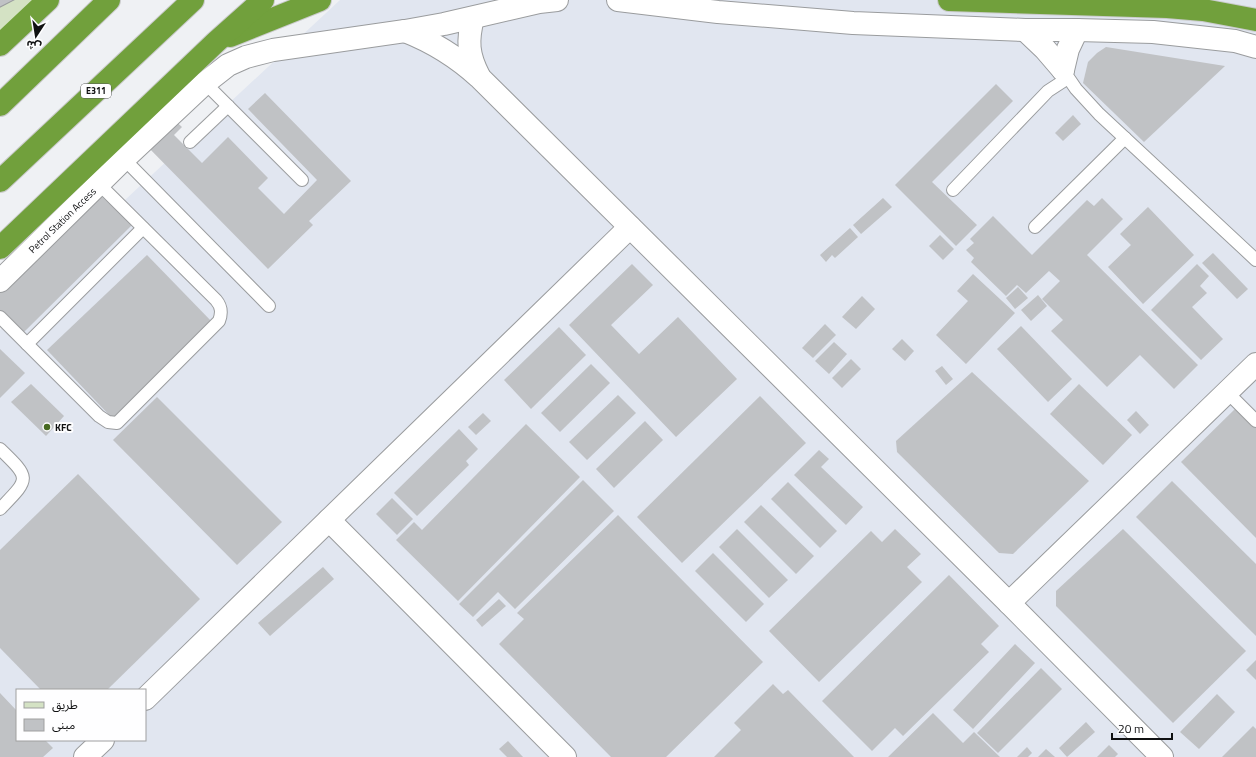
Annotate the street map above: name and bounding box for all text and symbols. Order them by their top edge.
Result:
north arrow [16,16,56,56]
text: ش [25,36,43,55]
road number: E311 [81,84,111,98]
street label: Petrol Station Access [25,184,100,257]
place label: KFC [55,420,72,435]
marker: KFC [42,422,52,432]
legend [16,689,146,741]
text: طريق [52,695,78,714]
text: مبنى [52,715,75,734]
scale bar [1112,715,1172,741]
text: 20 m [1118,719,1144,738]

